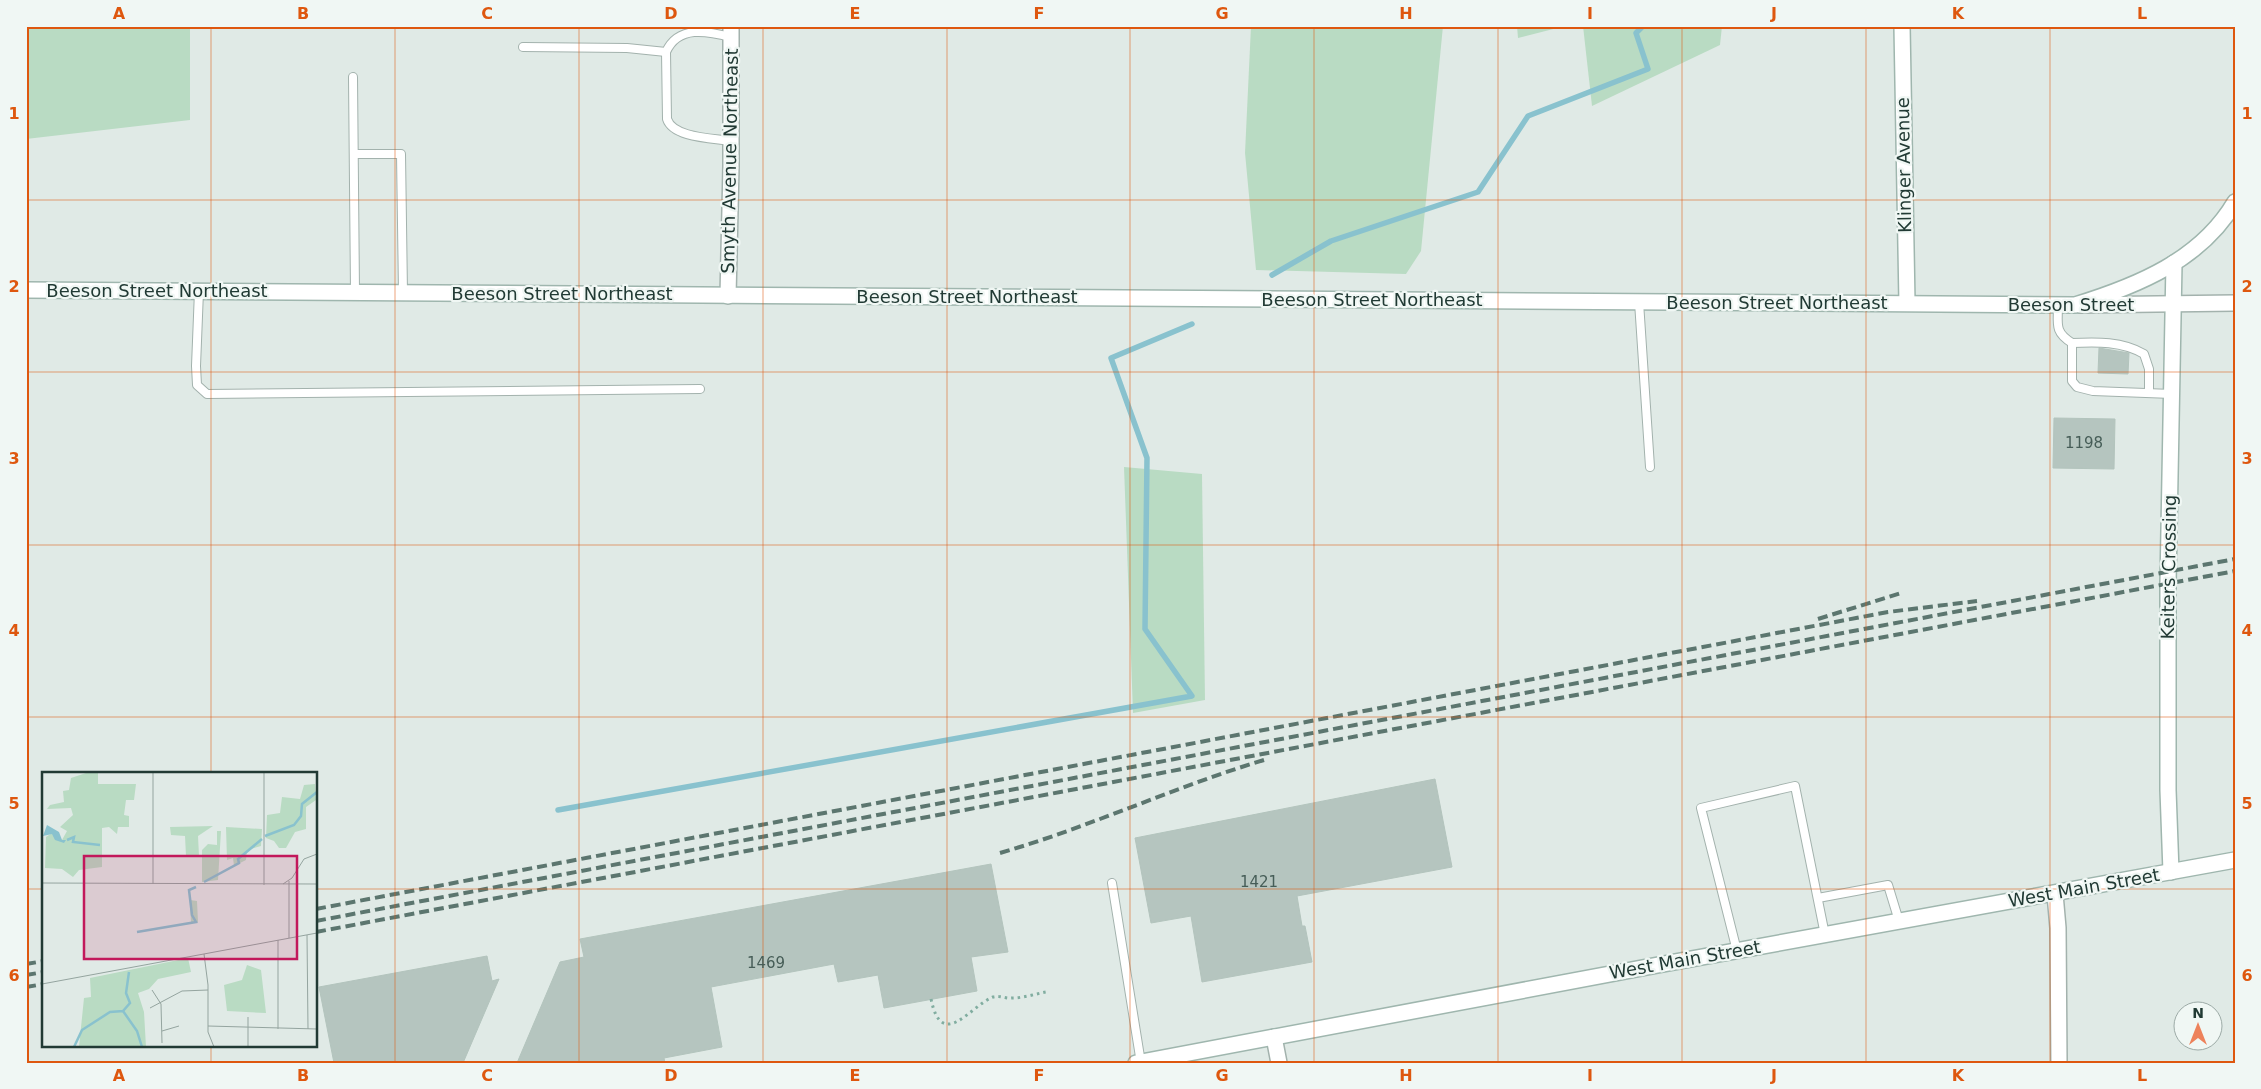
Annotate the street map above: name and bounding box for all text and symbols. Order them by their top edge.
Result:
text: A [113,4,126,23]
text: B [297,4,309,23]
text: C [481,4,493,23]
text: D [664,4,678,23]
text: E [850,4,860,23]
text: F [1034,4,1044,23]
text: G [1215,4,1229,23]
text: H [1399,4,1413,23]
text: I [1587,4,1593,23]
text: J [1770,4,1777,23]
text: K [1952,4,1965,23]
text: L [2137,4,2147,23]
street label: Smyth Avenue Northeast [717,48,742,274]
street label: Klinger Avenue [1892,97,1915,233]
text: 1 [8,104,20,123]
text: 1 [2241,104,2253,123]
text: 2 [8,277,20,296]
text: 2 [2241,277,2253,296]
street label: Beeson Street Northeast [46,280,268,301]
street label: Beeson Street Northeast [451,283,673,304]
street label: Beeson Street Northeast [856,286,1078,307]
street label: Beeson Street Northeast [1261,289,1483,310]
street label: Beeson Street Northeast [1666,292,1888,313]
street label: Beeson Street [2008,294,2134,315]
house number: 1198 [2065,434,2103,452]
text: 3 [8,449,20,468]
text: 3 [2241,449,2253,468]
street label: Keiters Crossing [2157,494,2180,640]
text: 4 [8,621,20,640]
text: 4 [2241,621,2253,640]
inset map [42,772,318,1046]
text: 5 [8,794,20,813]
text: 5 [2241,794,2253,813]
street label: West Main Street [2007,864,2161,911]
house number: 1421 [1240,873,1278,891]
street label: West Main Street [1608,936,1762,983]
house number: 1469 [747,954,785,972]
text: 6 [8,966,20,985]
text: 6 [2241,966,2253,985]
north arrow [2174,1002,2224,1052]
text: N [2192,1005,2204,1021]
text: A [113,1066,126,1085]
text: B [297,1066,309,1085]
text: C [481,1066,493,1085]
text: D [664,1066,678,1085]
text: E [850,1066,860,1085]
text: F [1034,1066,1044,1085]
text: G [1215,1066,1229,1085]
text: H [1399,1066,1413,1085]
text: I [1587,1066,1593,1085]
text: J [1770,1066,1777,1085]
text: K [1952,1066,1965,1085]
text: L [2137,1066,2147,1085]

